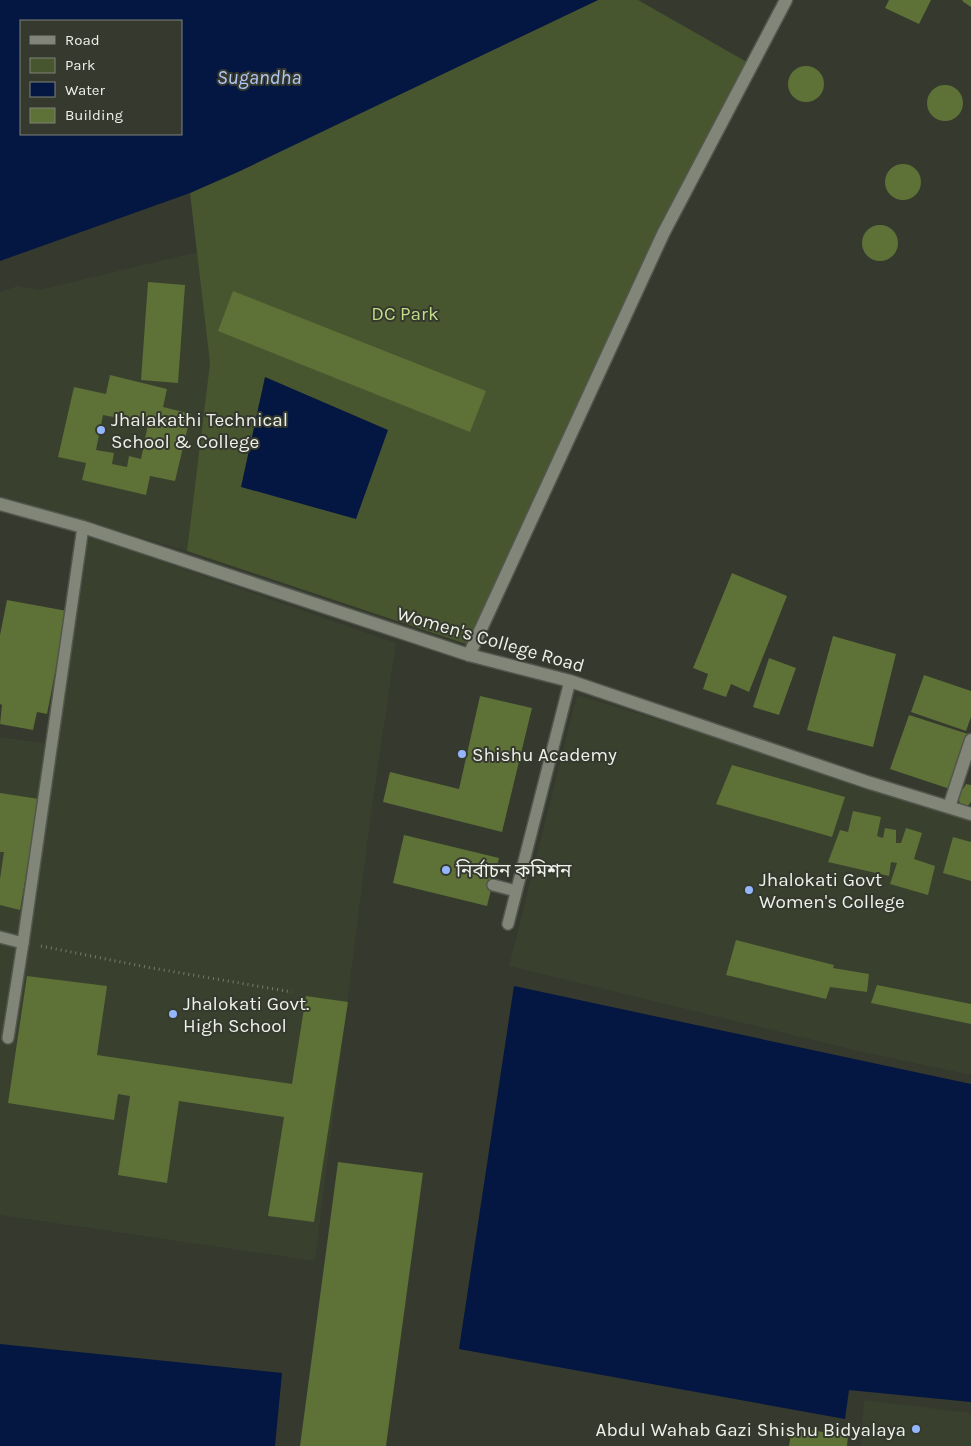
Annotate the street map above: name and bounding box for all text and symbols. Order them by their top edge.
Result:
legend [20,20,182,135]
text: Road [65,31,100,49]
text: Park [65,56,95,74]
water label: Sugandha [217,66,301,89]
text: Water [65,81,106,99]
text: Building [65,106,123,124]
park label: DC Park [371,303,439,325]
place label: Jhalakathi Technical School & College [111,409,288,453]
marker: Jhalakathi Technical School & College [95,424,107,436]
street label: Women's College Road [394,603,587,677]
place label: Shishu Academy [472,744,617,766]
marker: Shishu Academy [456,748,468,760]
place label: নির্বাচন কমিশন [455,859,572,882]
marker: নির্বাচন কমিশন [440,864,452,876]
place label: Jhalokati Govt Women's College [759,869,905,913]
marker: Jhalokati Govt Women's College [743,884,755,896]
place label: Jhalokati Govt. High School [183,993,309,1037]
marker: Jhalokati Govt. High School [167,1008,179,1020]
place label: Abdul Wahab Gazi Shishu Bidyalaya [596,1419,906,1441]
marker: Abdul Wahab Gazi Shishu Bidyalaya [910,1423,922,1435]

